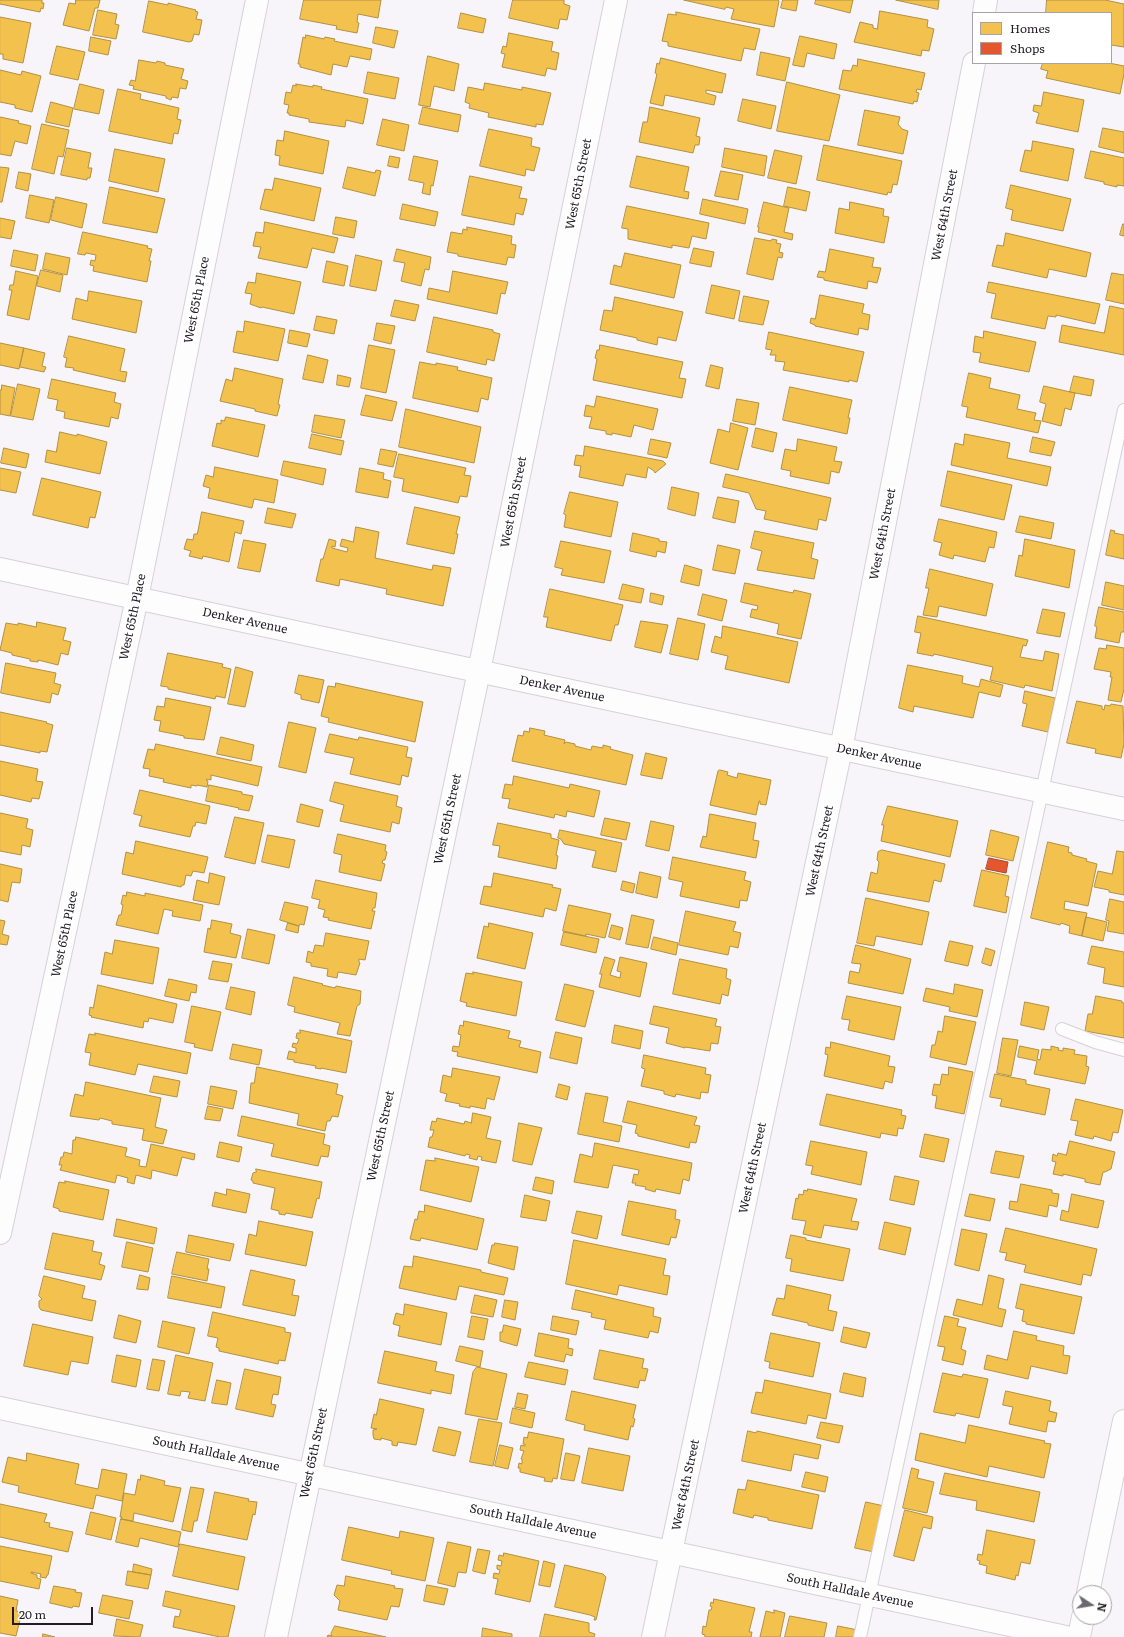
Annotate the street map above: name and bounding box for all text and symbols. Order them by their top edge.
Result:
legend [972,12,1112,64]
text: Homes [1010,19,1050,37]
text: Shops [1010,39,1045,57]
street label: West 65th Street [563,137,595,231]
street label: West 64th Street [929,168,961,262]
street label: West 65th Place [182,255,212,345]
street label: West 65th Street [498,455,530,549]
street label: West 64th Street [867,487,899,581]
street label: West 65th Place [117,572,149,662]
street label: Denker Avenue [201,605,289,637]
street label: Denker Avenue [518,673,606,705]
street label: Denker Avenue [835,741,923,773]
street label: West 65th Street [431,772,465,866]
street label: West 64th Street [803,804,837,898]
street label: West 65th Place [49,889,81,979]
street label: West 65th Street [364,1089,398,1183]
street label: West 64th Street [736,1121,770,1215]
street label: West 65th Street [297,1406,331,1500]
street label: South Halldale Avenue [151,1433,281,1475]
street label: West 64th Street [669,1438,703,1532]
street label: South Halldale Avenue [468,1501,598,1543]
street label: South Halldale Avenue [785,1570,915,1612]
north arrow [1072,1585,1112,1625]
scale bar [14,1599,95,1625]
text: N [1094,1601,1112,1613]
text: 20 m [19,1605,46,1623]

